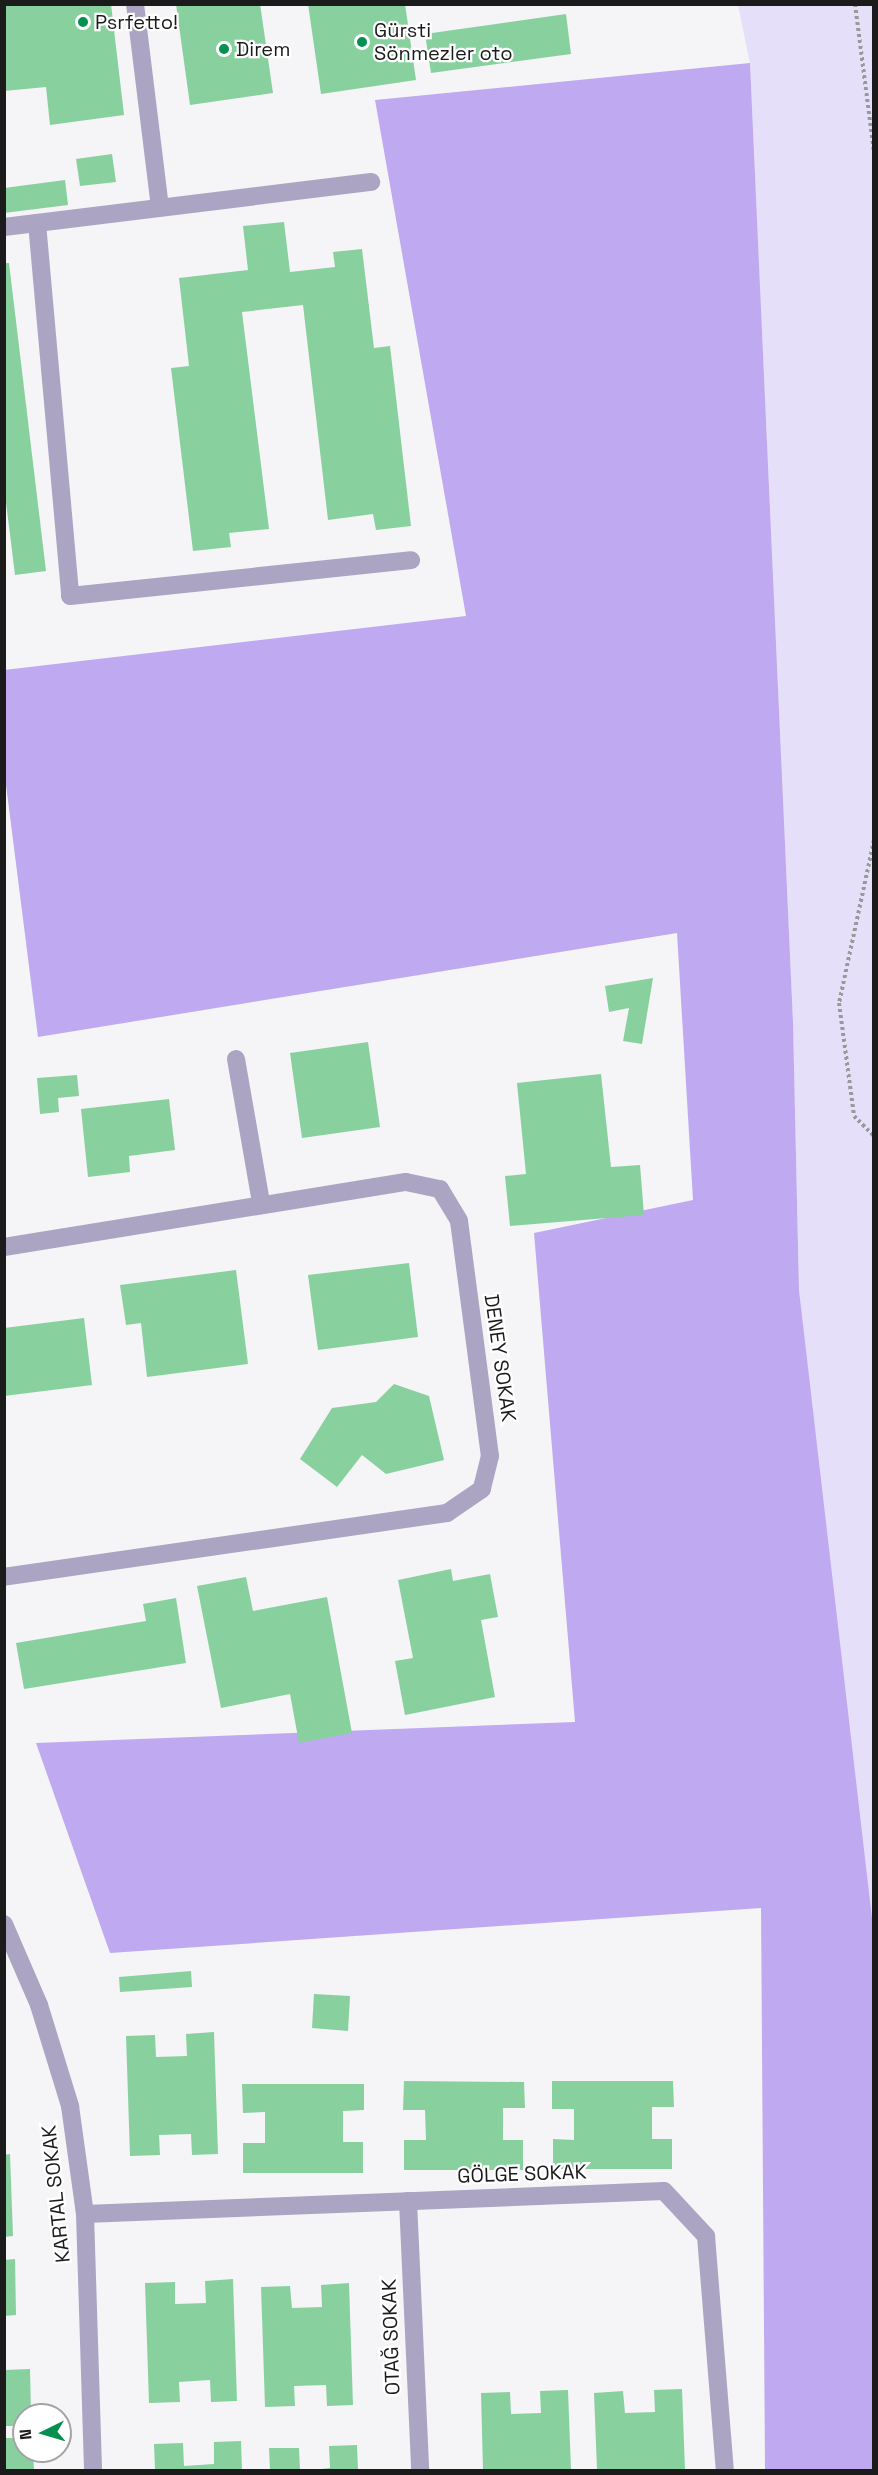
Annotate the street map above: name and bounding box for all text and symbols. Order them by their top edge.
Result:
place label: Psrfetto! [95,10,178,34]
marker: Psrfetto! [76,15,90,29]
place label: Gürsti Sönmezler oto [374,19,513,66]
marker: Gürsti Sönmezler oto [355,35,369,49]
place label: Direm [236,37,290,61]
marker: Direm [217,42,231,56]
street label: DENEY SOKAK [479,1292,521,1424]
street label: KARTAL SOKAK [37,2124,75,2264]
street label: GÖLGE SOKAK [457,2160,587,2188]
street label: OTAĞ SOKAK [377,2278,405,2396]
north arrow [12,2403,72,2463]
text: N [15,2428,36,2441]

